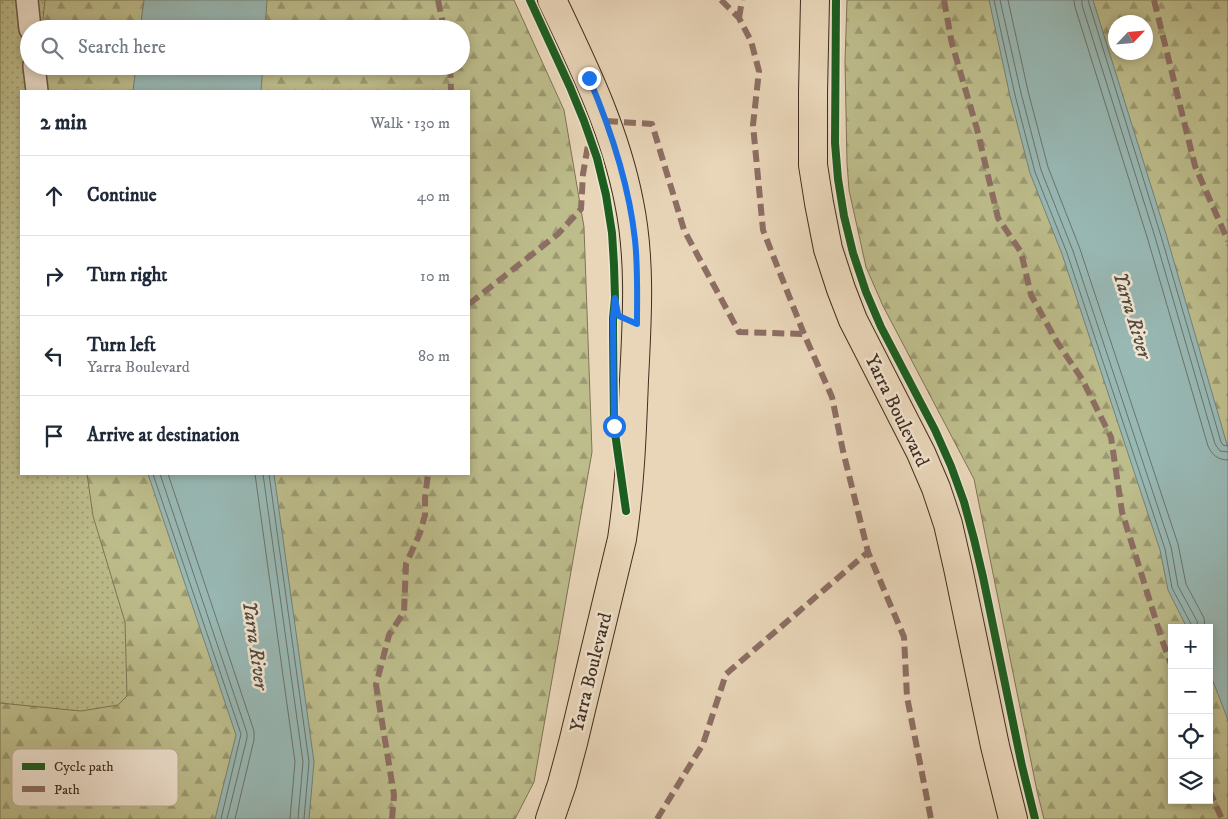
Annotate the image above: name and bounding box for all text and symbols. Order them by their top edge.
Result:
north arrow [1108,15,1153,60]
search box [20,20,470,75]
icon: search [38,34,66,62]
text: Search here [78,36,166,59]
route end [578,67,601,90]
text: 2 min [40,110,87,136]
text: Walk · 130 m [370,113,450,133]
icon: ahead [40,182,68,210]
text: Continue [87,184,157,207]
text: 40 m [417,186,450,206]
icon: right [40,262,68,290]
text: Turn right [87,264,167,287]
text: 10 m [420,266,450,286]
water label: Yarra River [1107,269,1157,364]
text: Turn left [87,334,156,357]
icon: left [40,342,68,370]
text: 80 m [418,346,450,366]
street label: Yarra Boulevard [860,351,934,471]
text: Yarra Boulevard [87,357,190,377]
route start [603,415,626,438]
icon: arrive [40,422,68,450]
text: Arrive at destination [87,424,239,447]
water label: Yarra River [236,599,273,693]
street label: Yarra Boulevard [566,610,617,734]
map controls [1168,624,1213,804]
button: + [1168,624,1213,669]
button: − [1168,669,1213,714]
button: locate [1168,714,1213,759]
legend [12,749,178,806]
text: Cycle path [54,758,114,776]
button: layers [1168,759,1213,804]
text: Path [54,781,81,799]

